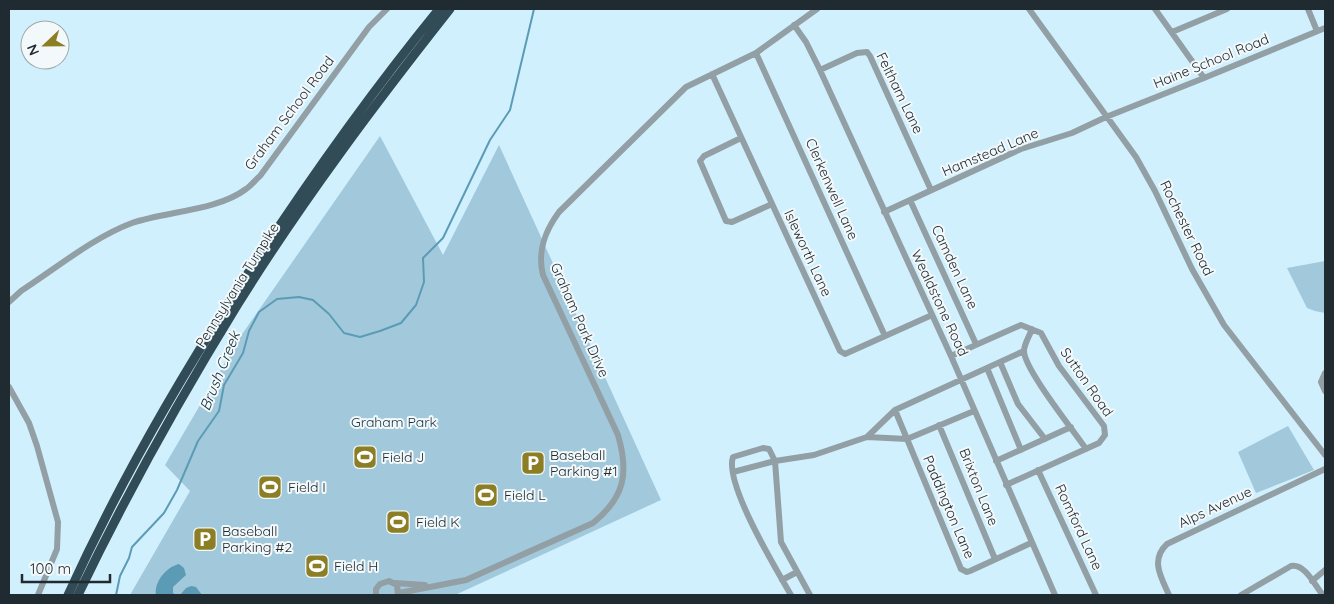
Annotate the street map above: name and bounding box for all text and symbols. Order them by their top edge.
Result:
north arrow [20,20,70,70]
street label: Haine School Road [1151,30,1271,92]
text: N [23,42,43,58]
street label: Feltham Lane [873,49,928,137]
street label: Graham School Road [240,52,338,174]
street label: Hamstead Lane [939,124,1041,180]
street label: Clerkenwell Lane [802,135,862,243]
street label: Rochester Road [1156,177,1218,279]
street label: Isleworth Lane [780,207,836,299]
street label: Pennsylvania Turnpike [191,219,283,351]
street label: Camden Lane [928,222,982,312]
street label: Wealdstone Road [907,247,973,359]
street label: Graham Park Drive [547,260,613,380]
water label: Brush Creek [195,327,245,413]
street label: Sutton Road [1057,344,1117,420]
park label: Graham Park [351,413,437,431]
sports icon: Field J [352,444,378,470]
place label: Baseball Parking #1 [550,446,618,480]
street label: Brixton Lane [955,446,1003,528]
place label: Field J [382,448,424,466]
parking icon: Baseball Parking #1 [520,450,546,476]
street label: Paddington Lane [919,453,979,561]
sports icon: Field I [257,474,283,500]
place label: Field I [288,478,326,496]
street label: Romford Lane [1051,481,1107,573]
sports icon: Field L [473,482,499,508]
street label: Alps Avenue [1175,482,1255,532]
place label: Field L [504,486,546,504]
sports icon: Field K [385,509,411,535]
place label: Field K [416,513,460,531]
place label: Baseball Parking #2 [222,522,292,556]
parking icon: Baseball Parking #2 [192,526,218,552]
scale bar [22,552,110,584]
sports icon: Field H [304,553,330,579]
place label: Field H [334,557,378,575]
text: 100 m [30,559,71,578]

